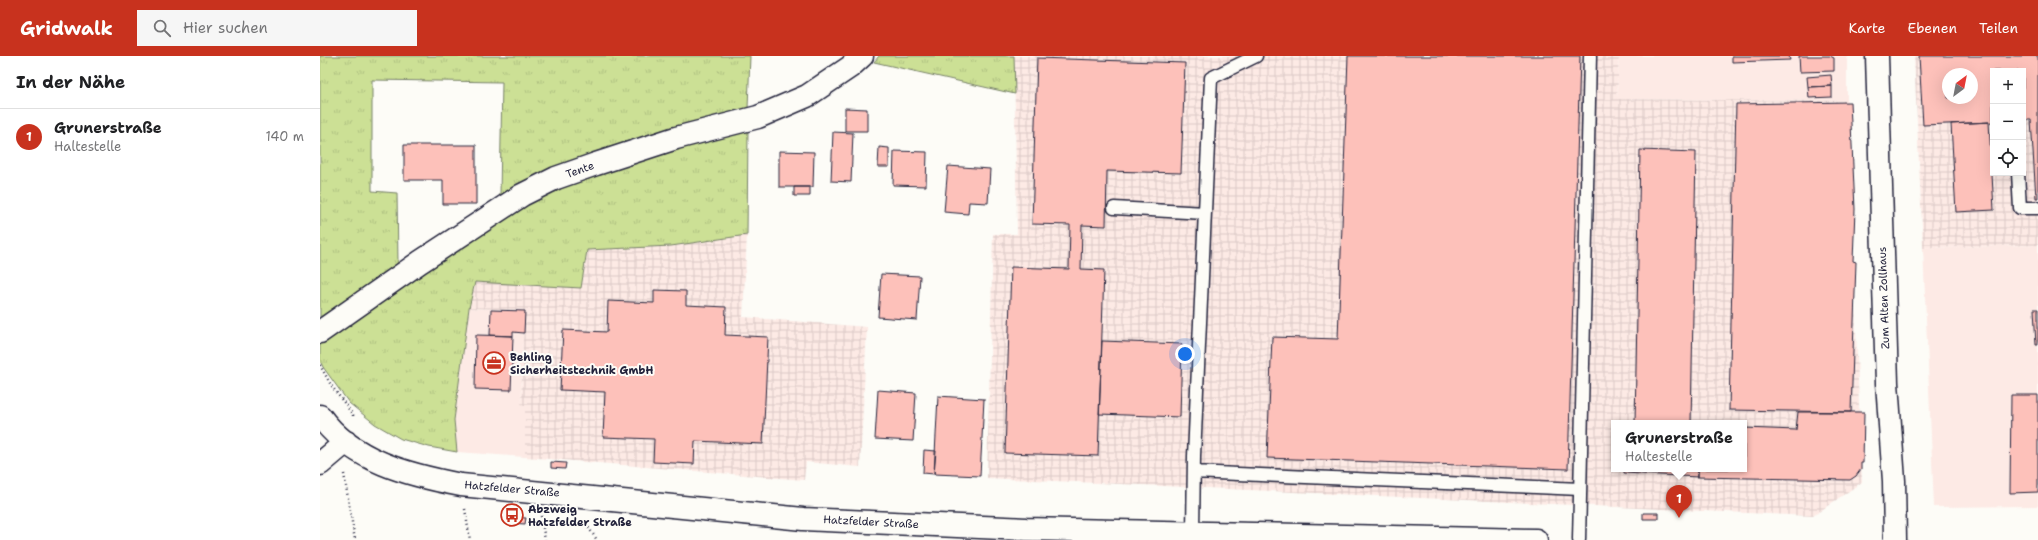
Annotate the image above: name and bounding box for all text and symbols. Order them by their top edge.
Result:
search box [137,10,417,46]
text: Gridwalk [20,16,113,41]
icon: search [151,17,173,39]
text: Hier suchen [183,18,268,38]
text: Karte [1849,19,1886,37]
text: Ebenen [1908,19,1957,37]
text: Teilen [1979,19,2018,37]
north arrow [1942,68,1978,104]
map controls [1990,68,2026,176]
button: + [1990,68,2026,104]
text: In der Nähe [16,71,125,93]
button: − [1990,104,2026,140]
text: Grunerstraße [54,118,162,138]
text: 1 [26,128,32,145]
text: 140 m [265,128,304,145]
text: Haltestelle [54,138,121,155]
button: locate [1990,140,2026,176]
street label: Tente [564,158,596,182]
street label: Zum Alten Zollhaus [1875,246,1893,350]
your location [1175,344,1195,364]
office icon: Behling Sicherheitstechnik GmbH [481,350,507,376]
place label: Behling Sicherheitstechnik GmbH [510,350,653,378]
popup [1611,420,1747,472]
text: Grunerstraße [1625,428,1733,448]
text: Haltestelle [1625,448,1693,465]
street label: Hatzfelder Straße [464,477,560,501]
pin: 1 [1666,485,1692,518]
bus stop icon: Abzweig Hatzfelder Straße [499,502,525,528]
place label: Abzweig Hatzfelder Straße [528,502,632,530]
street label: Hatzfelder Straße [823,512,919,532]

